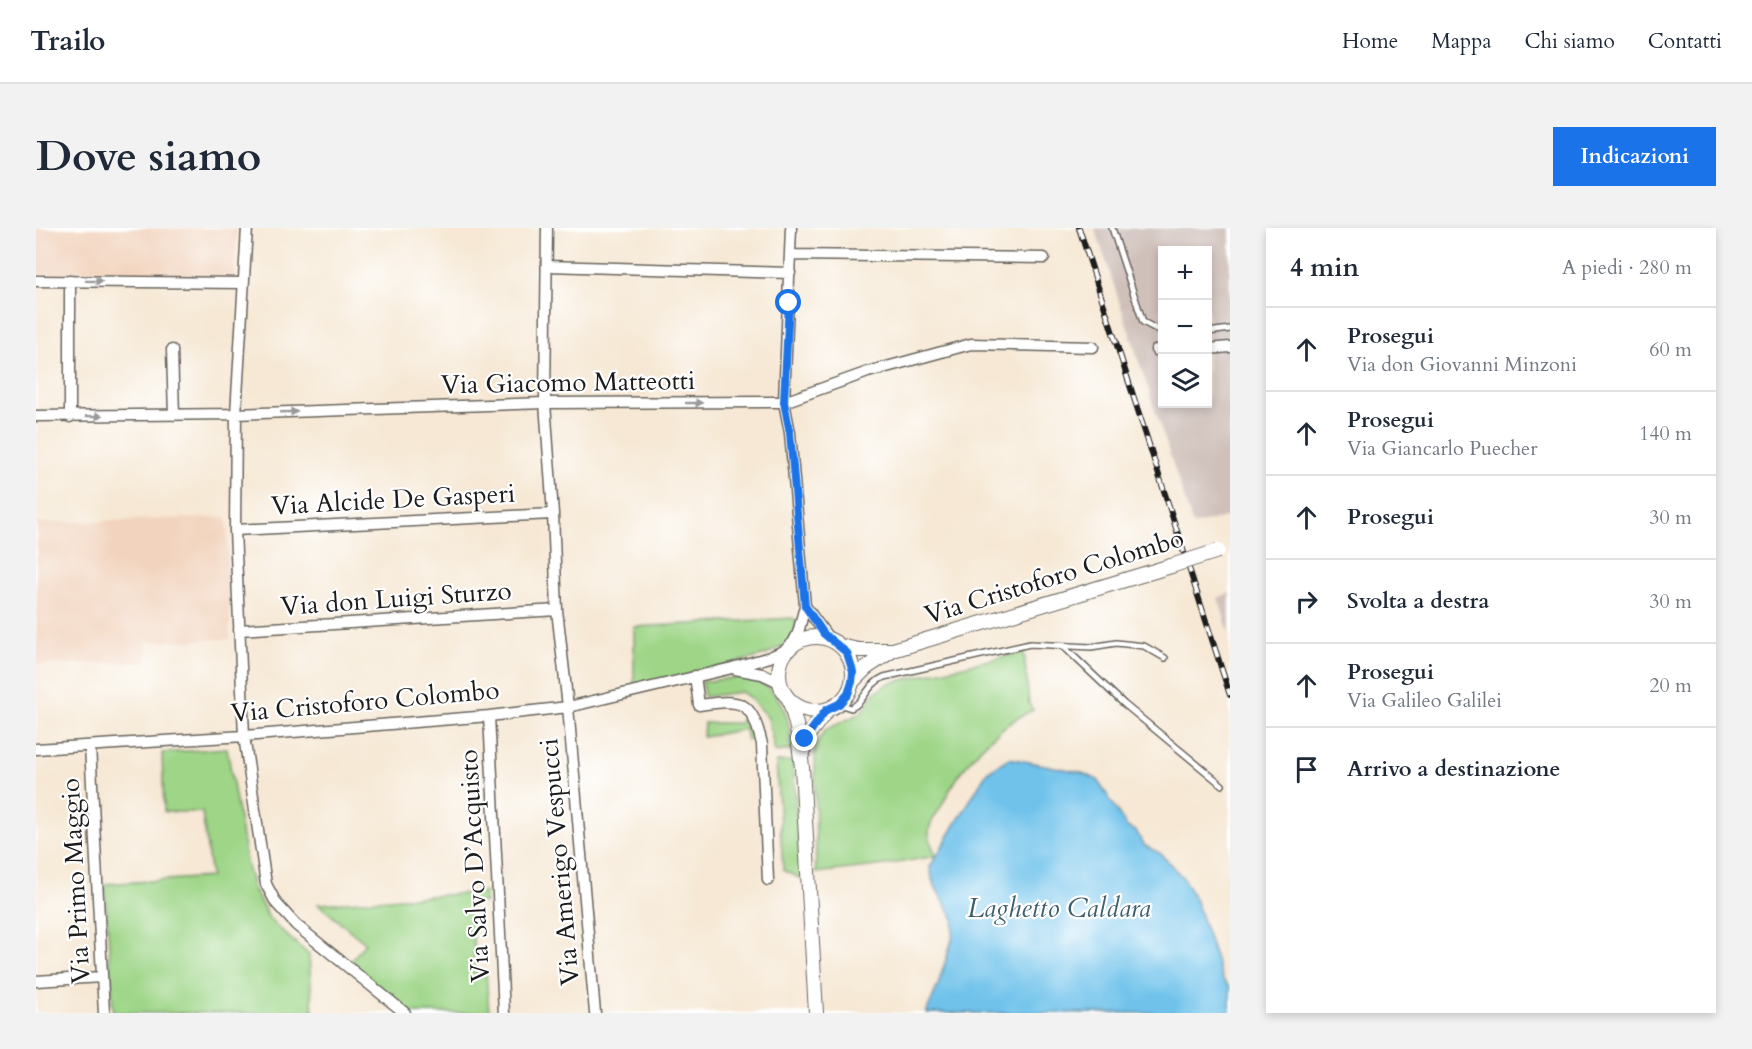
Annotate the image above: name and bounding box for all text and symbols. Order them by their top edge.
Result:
text: Trailo [30,22,105,60]
text: Home [1342,27,1398,56]
text: Mappa [1431,27,1492,56]
text: Chi siamo [1525,27,1615,56]
text: Contatti [1648,27,1722,56]
button: Indicazioni [1553,127,1716,186]
text: Dove siamo [36,128,261,185]
map controls [1158,246,1212,408]
button: + [1158,246,1212,300]
text: 4 min [1290,250,1359,285]
text: A piedi · 280 m [1562,254,1692,281]
one-way arrow [85,276,104,286]
route start [775,289,801,315]
button: − [1158,300,1212,354]
text: Prosegui [1347,321,1434,351]
icon: ahead [1290,333,1323,366]
text: 60 m [1649,336,1692,363]
text: Via don Giovanni Minzoni [1347,351,1577,378]
button: layers [1158,354,1212,408]
street label: Via Giacomo Matteotti [440,363,696,402]
one-way arrow [685,398,704,408]
text: Prosegui [1347,405,1434,435]
one-way arrow [280,407,299,417]
one-way arrow [85,412,104,421]
icon: ahead [1290,417,1323,450]
text: 140 m [1639,420,1692,447]
text: Via Giancarlo Puecher [1347,435,1538,462]
street label: Via Alcide De Gasperi [270,476,516,523]
icon: ahead [1290,501,1323,534]
text: Prosegui [1347,502,1434,532]
text: 30 m [1649,504,1692,531]
street label: Via Cristoforo Colombo [920,520,1188,633]
street label: Via don Luigi Sturzo [280,573,513,624]
icon: right [1290,585,1323,618]
text: Svolta a destra [1347,586,1489,616]
text: 30 m [1649,588,1692,615]
text: Prosegui [1347,657,1434,687]
icon: ahead [1290,669,1323,702]
street label: Via Cristoforo Colombo [229,672,501,731]
text: 20 m [1649,672,1692,699]
text: Via Galileo Galilei [1347,687,1502,714]
route end [791,725,817,751]
street label: Via Amerigo Vespucci [531,737,588,987]
street label: Via Salvo D’Acquisto [451,749,498,983]
icon: arrive [1290,753,1323,786]
text: Arrivo a destinazione [1347,754,1560,784]
street label: Via Primo Maggio [53,777,98,985]
water label: Laghetto Caldara [967,890,1151,927]

